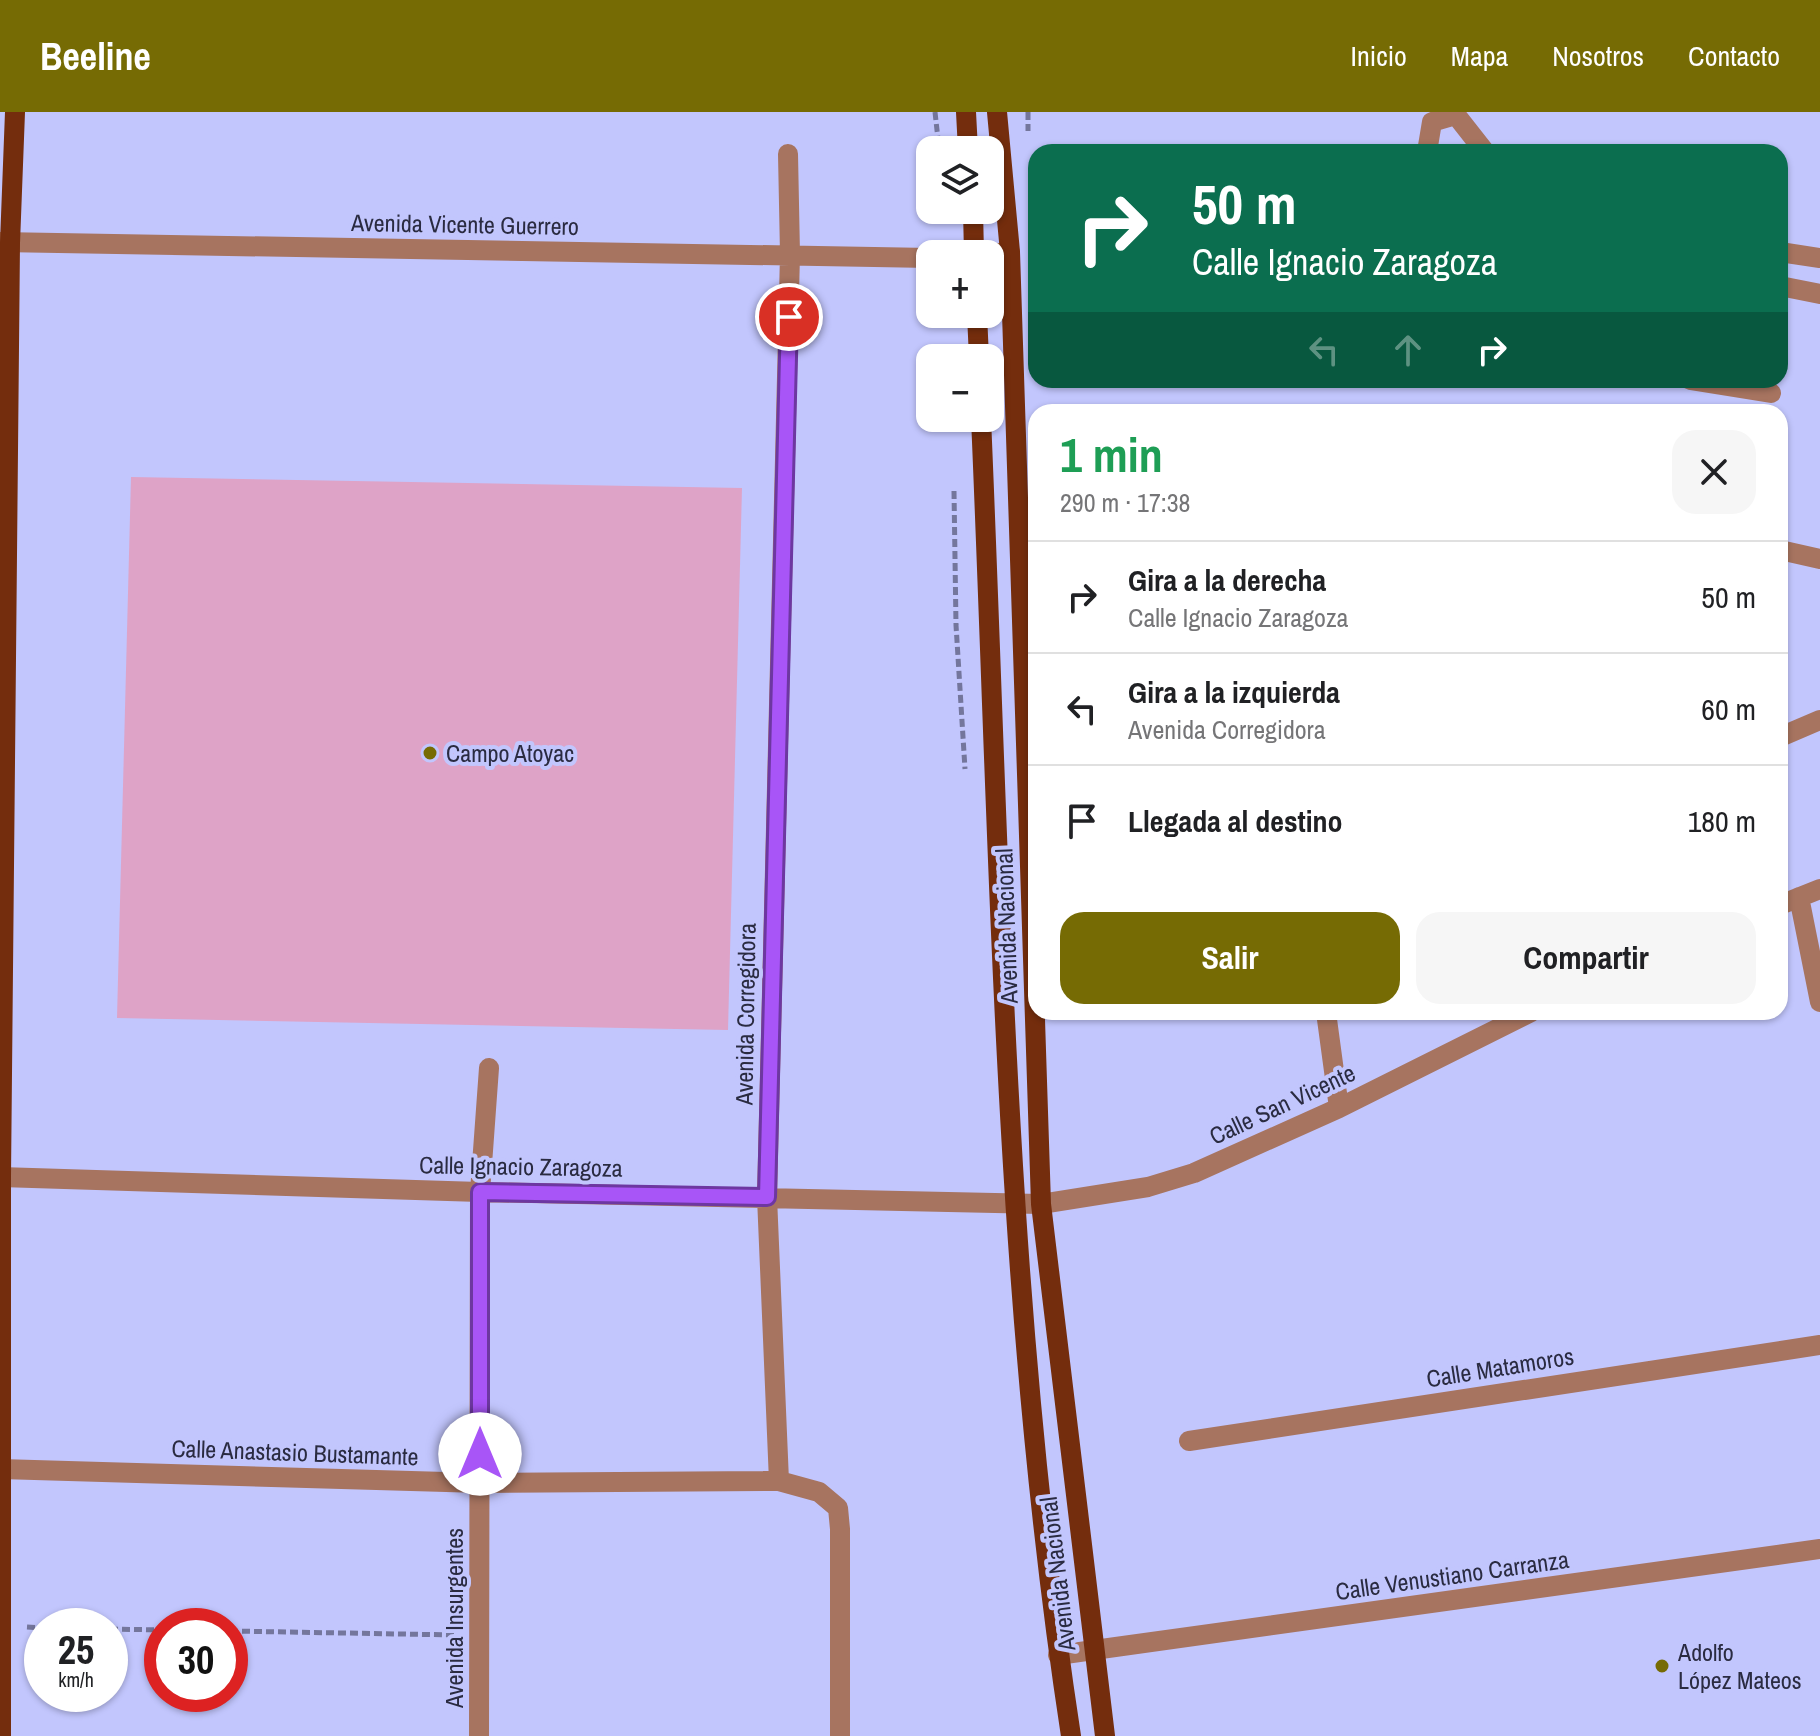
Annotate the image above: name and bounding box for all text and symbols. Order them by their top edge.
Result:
text: Beeline [40,31,151,82]
text: Inicio [1351,37,1407,75]
text: Mapa [1451,37,1508,75]
text: Nosotros [1552,37,1644,75]
text: Contacto [1688,37,1780,75]
map controls [916,136,1004,432]
button: layers [916,136,1004,224]
text: 50 m [1192,166,1297,241]
icon: right [1060,176,1164,280]
street label: Avenida Vicente Guerrero [350,206,579,242]
text: Calle Ignacio Zaragoza [1192,238,1497,286]
button: + [916,240,1004,328]
pin [755,283,823,351]
icon: arrive [767,295,811,339]
icon: left [1302,328,1346,372]
icon: ahead [1386,328,1430,372]
icon: right [1470,328,1514,372]
button: − [916,344,1004,432]
text: 1 min [1060,422,1163,487]
button: close [1672,430,1756,514]
text: 290 m · 17:38 [1060,485,1190,520]
text: Gira a la derecha [1128,560,1326,600]
icon: right [1060,575,1104,619]
text: 50 m [1701,577,1756,617]
text: Calle Ignacio Zaragoza [1128,600,1348,635]
text: Gira a la izquierda [1128,672,1340,712]
icon: left [1060,687,1104,731]
text: 60 m [1701,689,1756,729]
text: Avenida Corregidora [1128,712,1326,747]
place label: Campo Atoyac [446,737,574,769]
marker: Campo Atoyac [421,744,439,762]
icon: arrive [1060,799,1104,843]
text: Llegada al destino [1128,801,1343,841]
text: 180 m [1688,801,1756,841]
street label: Avenida Nacional [987,848,1025,1005]
button: Salir [1060,912,1400,1004]
button: Compartir [1416,912,1756,1004]
street label: Avenida Corregidora [727,923,763,1106]
street label: Calle San Vicente [1204,1056,1360,1152]
street label: Calle Ignacio Zaragoza [419,1148,623,1184]
street label: Calle Matamoros [1424,1340,1576,1394]
position arrow [438,1412,522,1496]
street label: Calle Anastasio Bustamante [171,1432,419,1472]
street label: Avenida Nacional [1032,1495,1082,1654]
street label: Avenida Insurgentes [438,1528,470,1709]
street label: Calle Venustiano Carranza [1333,1543,1571,1607]
speed limit sign: 30 [144,1608,248,1712]
text: 25 [58,1623,94,1676]
place label: Adolfo López Mateos [1677,1636,1802,1696]
marker: Adolfo López Mateos [1653,1657,1671,1675]
text: km/h [58,1666,94,1693]

